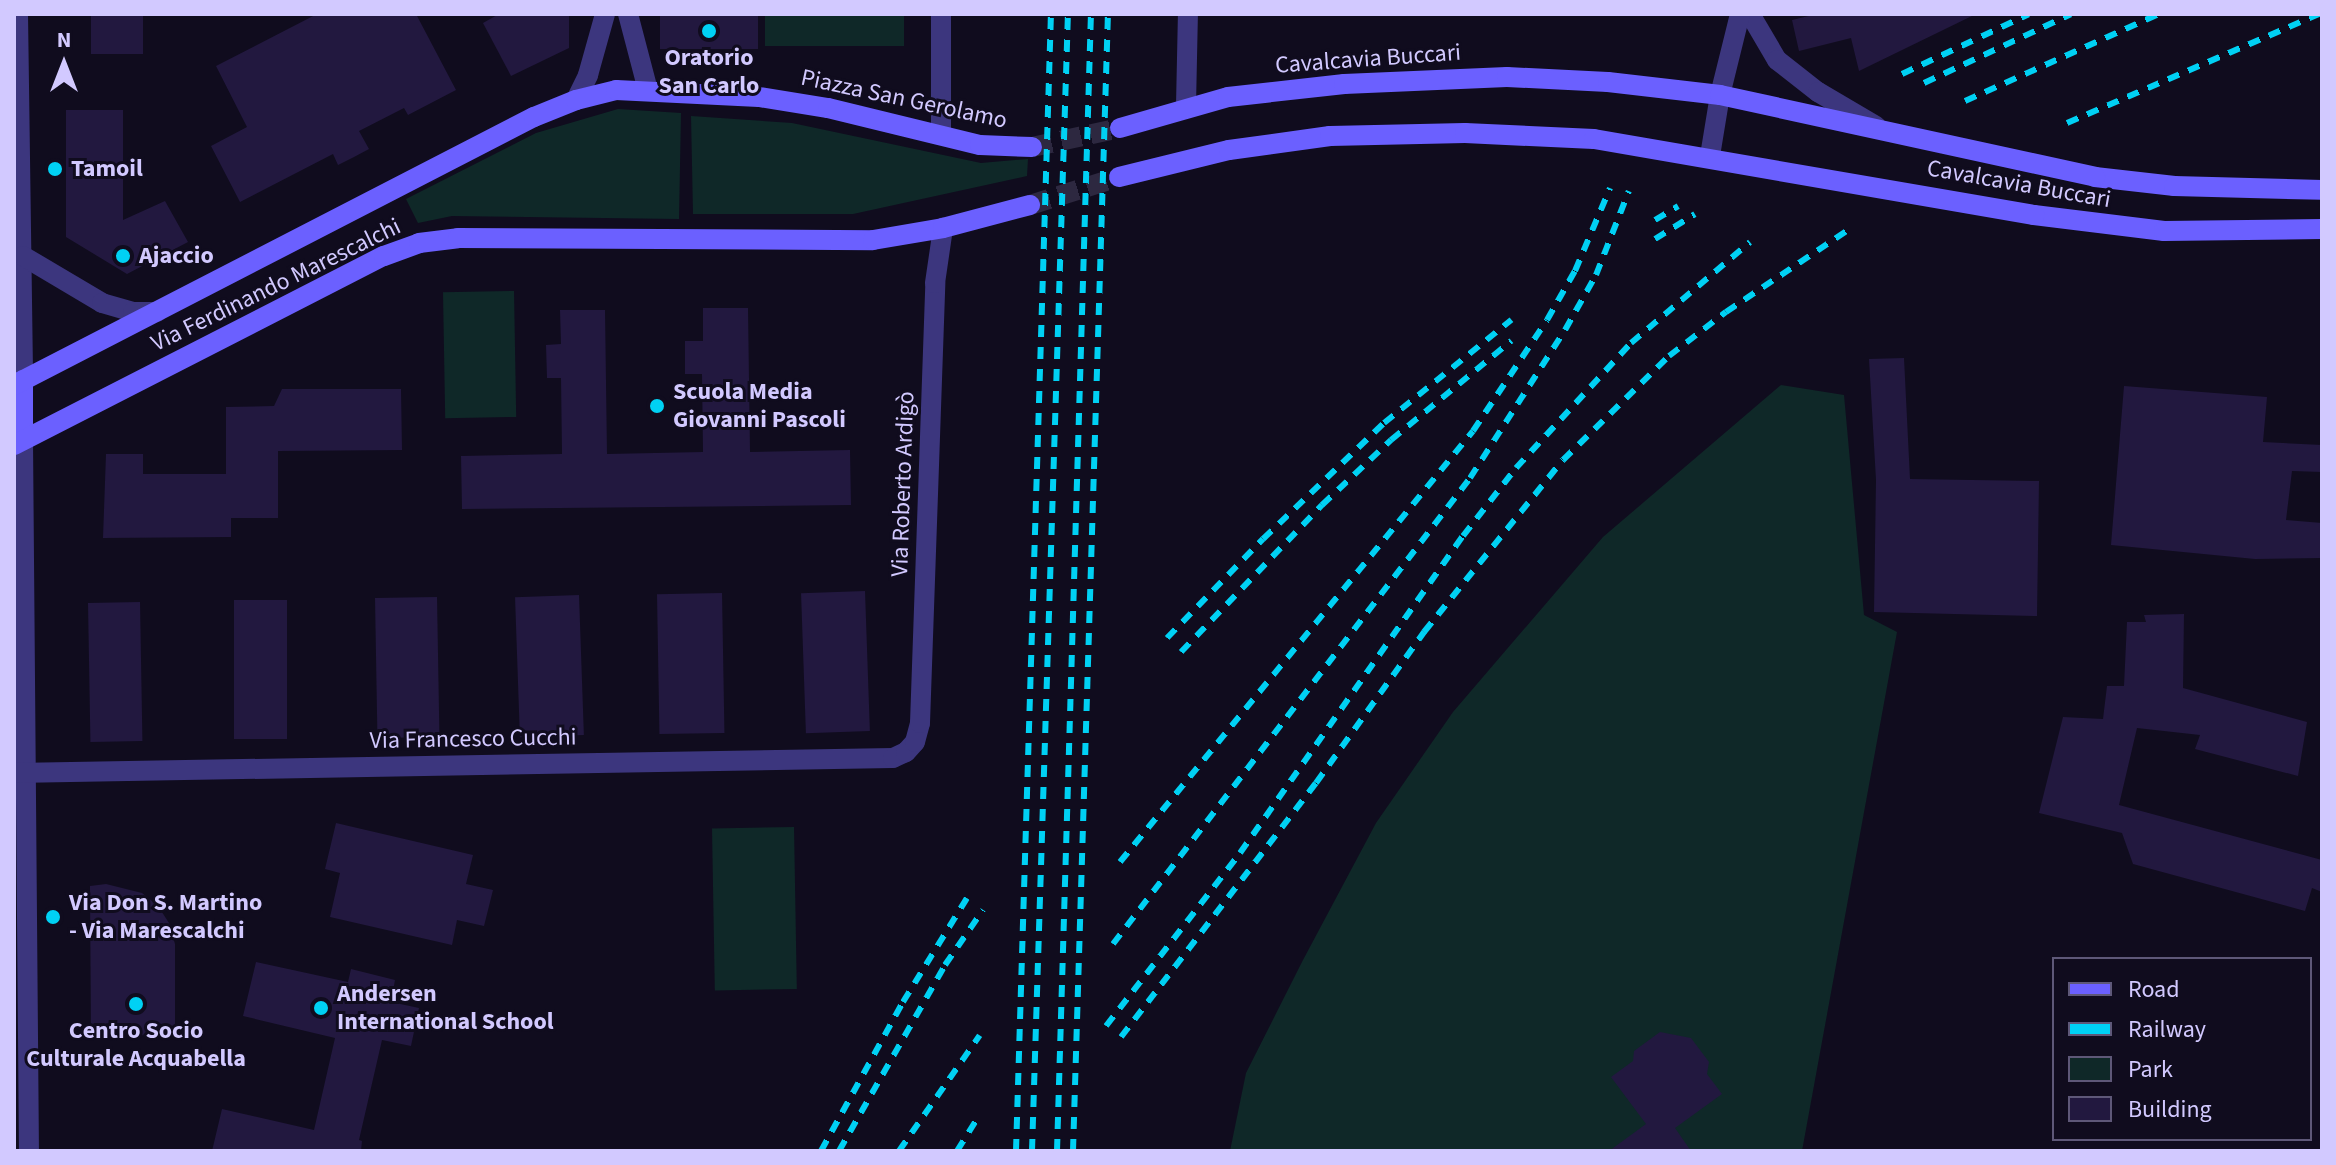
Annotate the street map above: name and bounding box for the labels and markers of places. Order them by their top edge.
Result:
marker: Oratorio San Carlo [700,22,718,40]
place label: Oratorio San Carlo [659,44,759,100]
place label: Tamoil [71,155,143,183]
marker: Tamoil [46,160,64,178]
place label: Ajaccio [139,242,214,270]
marker: Ajaccio [114,247,132,265]
place label: Scuola Media Giovanni Pascoli [673,378,846,434]
marker: Scuola Media Giovanni Pascoli [648,397,666,415]
place label: Via Don S. Martino - Via Marescalchi [69,889,262,945]
marker: Via Don S. Martino - Via Marescalchi [44,908,62,926]
place label: Andersen International School [337,980,554,1036]
marker: Centro Socio Culturale Acquabella [127,995,145,1013]
marker: Andersen International School [312,999,330,1017]
place label: Centro Socio Culturale Acquabella [26,1017,246,1073]

